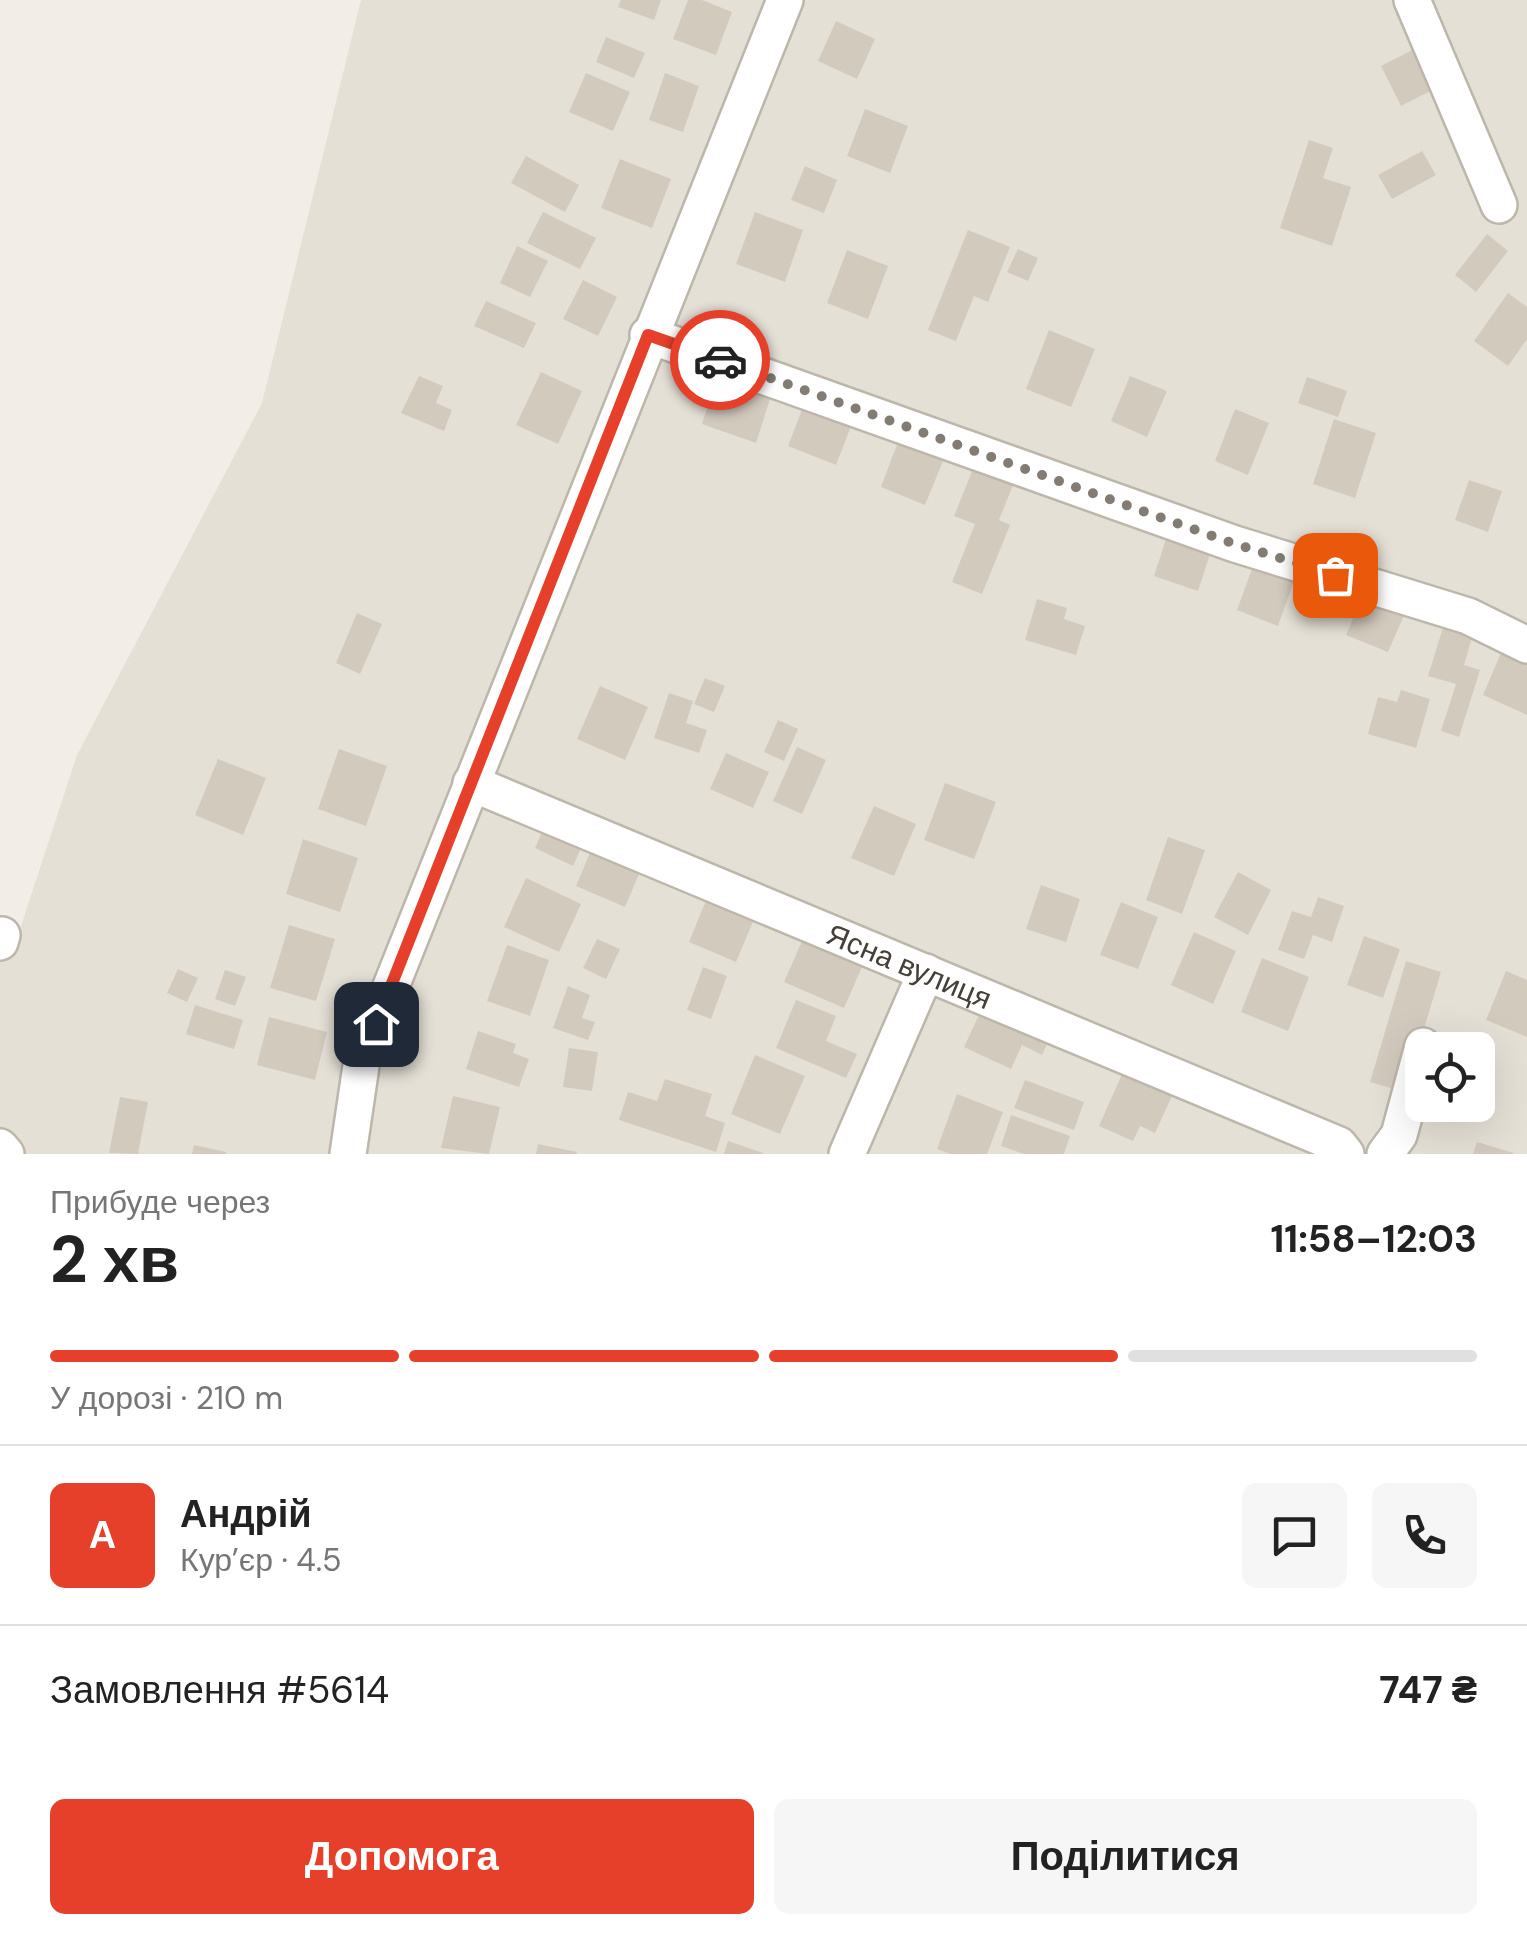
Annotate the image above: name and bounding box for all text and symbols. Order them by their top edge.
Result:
courier [670,310,770,410]
icon: car [693,333,748,388]
pin [1293,533,1378,618]
icon: bag [1308,548,1363,603]
street label: Ясна вулиця [821,914,998,1018]
pin [334,982,419,1067]
icon: home [349,997,404,1052]
map controls [1405,1032,1495,1122]
button: locate [1405,1032,1495,1122]
text: Прибуде через [50,1181,270,1223]
text: 11:58–12:03 [1270,1214,1477,1264]
text: 2 хв [50,1218,179,1302]
text: У дорозі · 210 m [50,1377,283,1419]
button: chat [1242,1483,1347,1588]
button: phone [1372,1483,1477,1588]
text: Андрій [180,1489,312,1539]
text: А [89,1510,116,1560]
text: Кур’єр · 4.5 [180,1539,342,1581]
text: Замовлення #5614 [50,1665,389,1715]
text: 747 ₴ [1379,1665,1477,1715]
button: Допомога [50,1799,754,1914]
button: Поділитися [774,1799,1477,1914]

